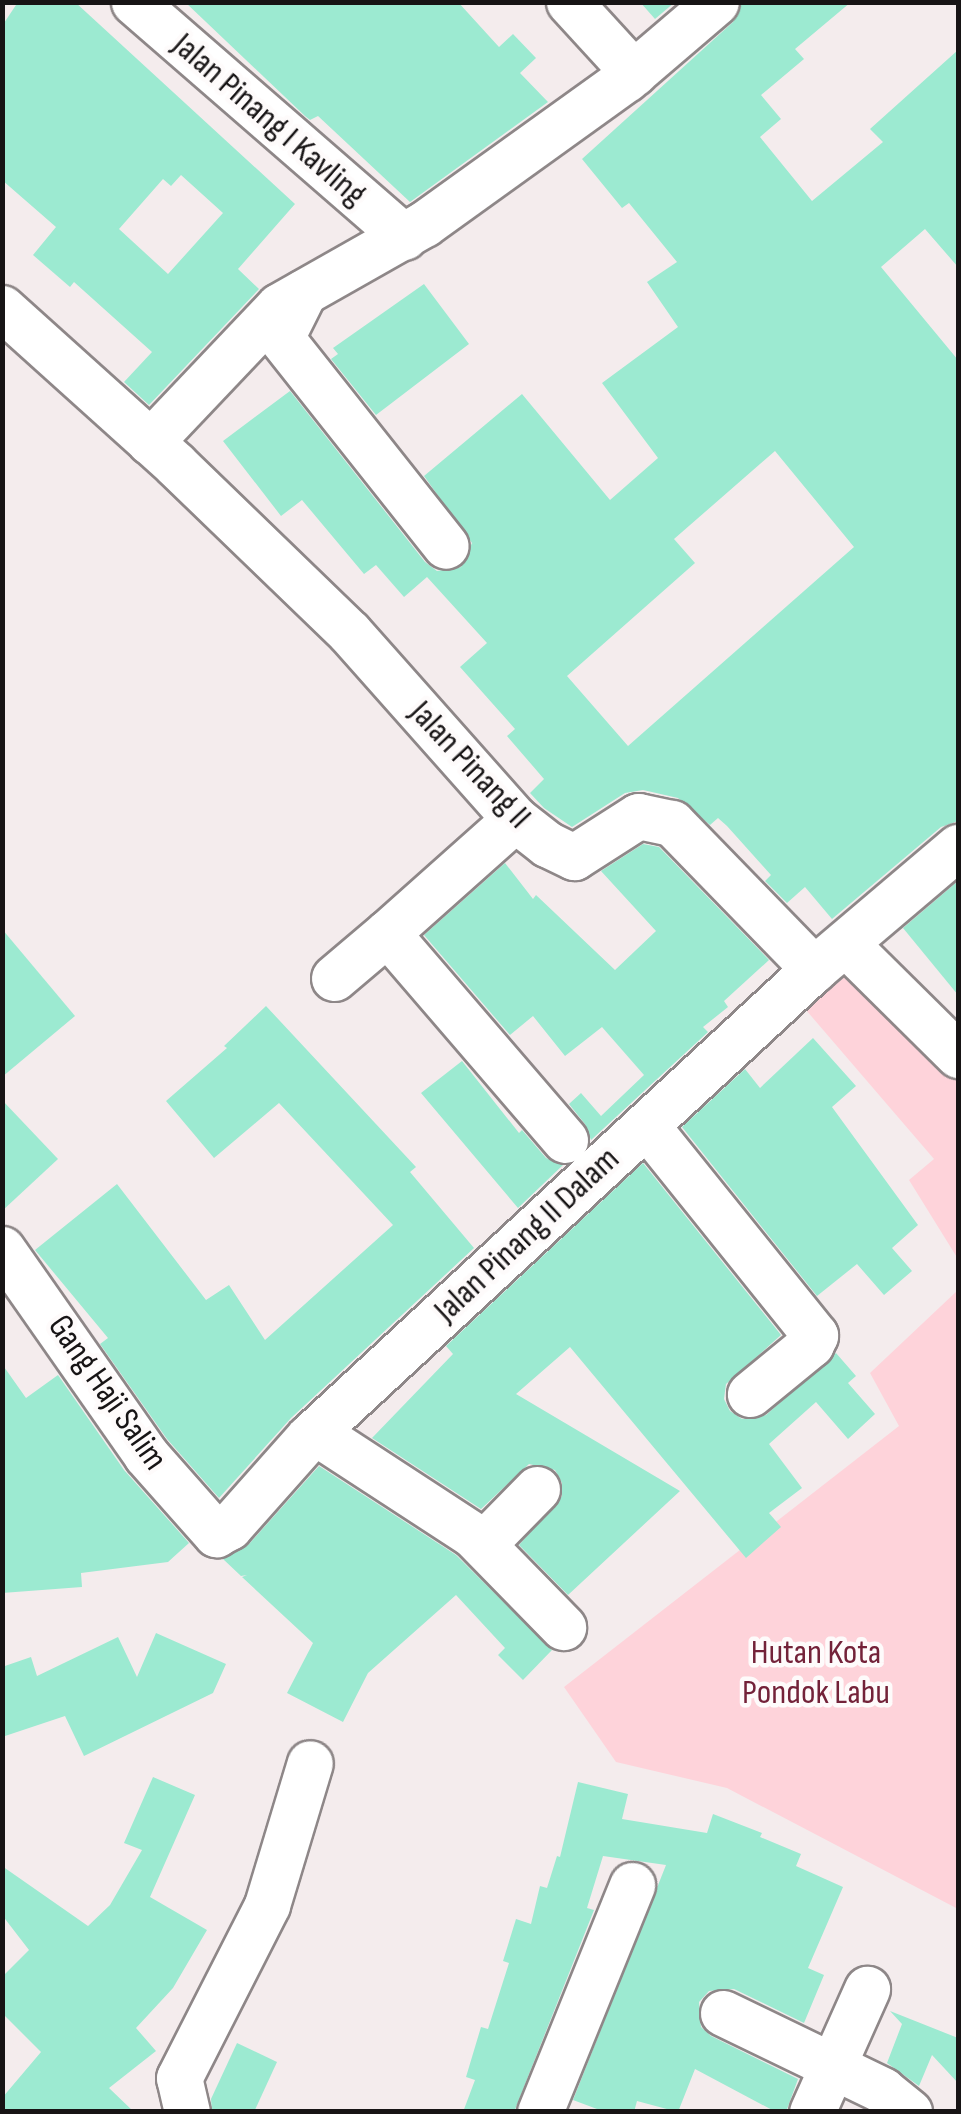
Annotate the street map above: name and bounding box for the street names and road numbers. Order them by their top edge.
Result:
street label: Jalan Pinang I Kavling [163,24,375,216]
street label: Jalan Pinang II [400,692,540,838]
street label: Jalan Pinang II Dalam [426,1138,628,1332]
street label: Gang Haji Salim [38,1307,176,1479]

